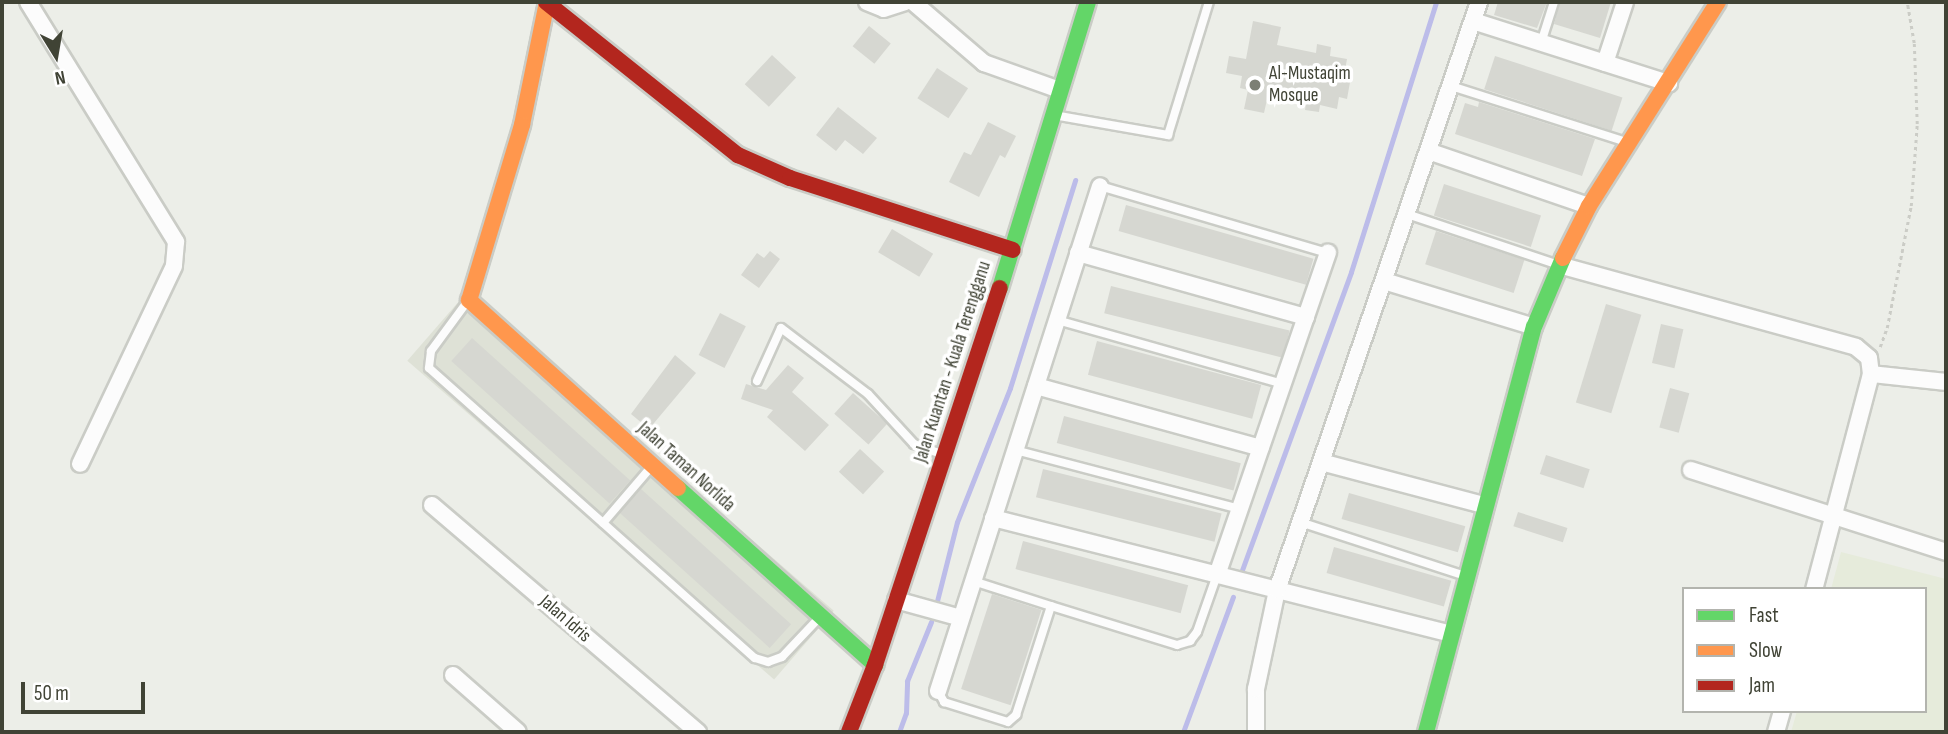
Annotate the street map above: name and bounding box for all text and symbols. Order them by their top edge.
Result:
north arrow [21,21,91,91]
place label: Al-Mustaqim Mosque [1269,63,1351,107]
text: N [53,65,67,89]
marker: Al-Mustaqim Mosque [1247,77,1263,93]
street label: Jalan Kuantan - Kuala Terengganu [910,259,996,465]
street label: Jalan Taman Norlida [633,417,739,517]
legend [1682,587,1927,713]
street label: Jalan Idris [535,590,595,648]
text: Fast [1749,603,1779,628]
text: Slow [1749,638,1782,663]
scale bar [24,668,149,712]
text: Jam [1749,673,1775,698]
text: 50 m [34,681,69,706]

